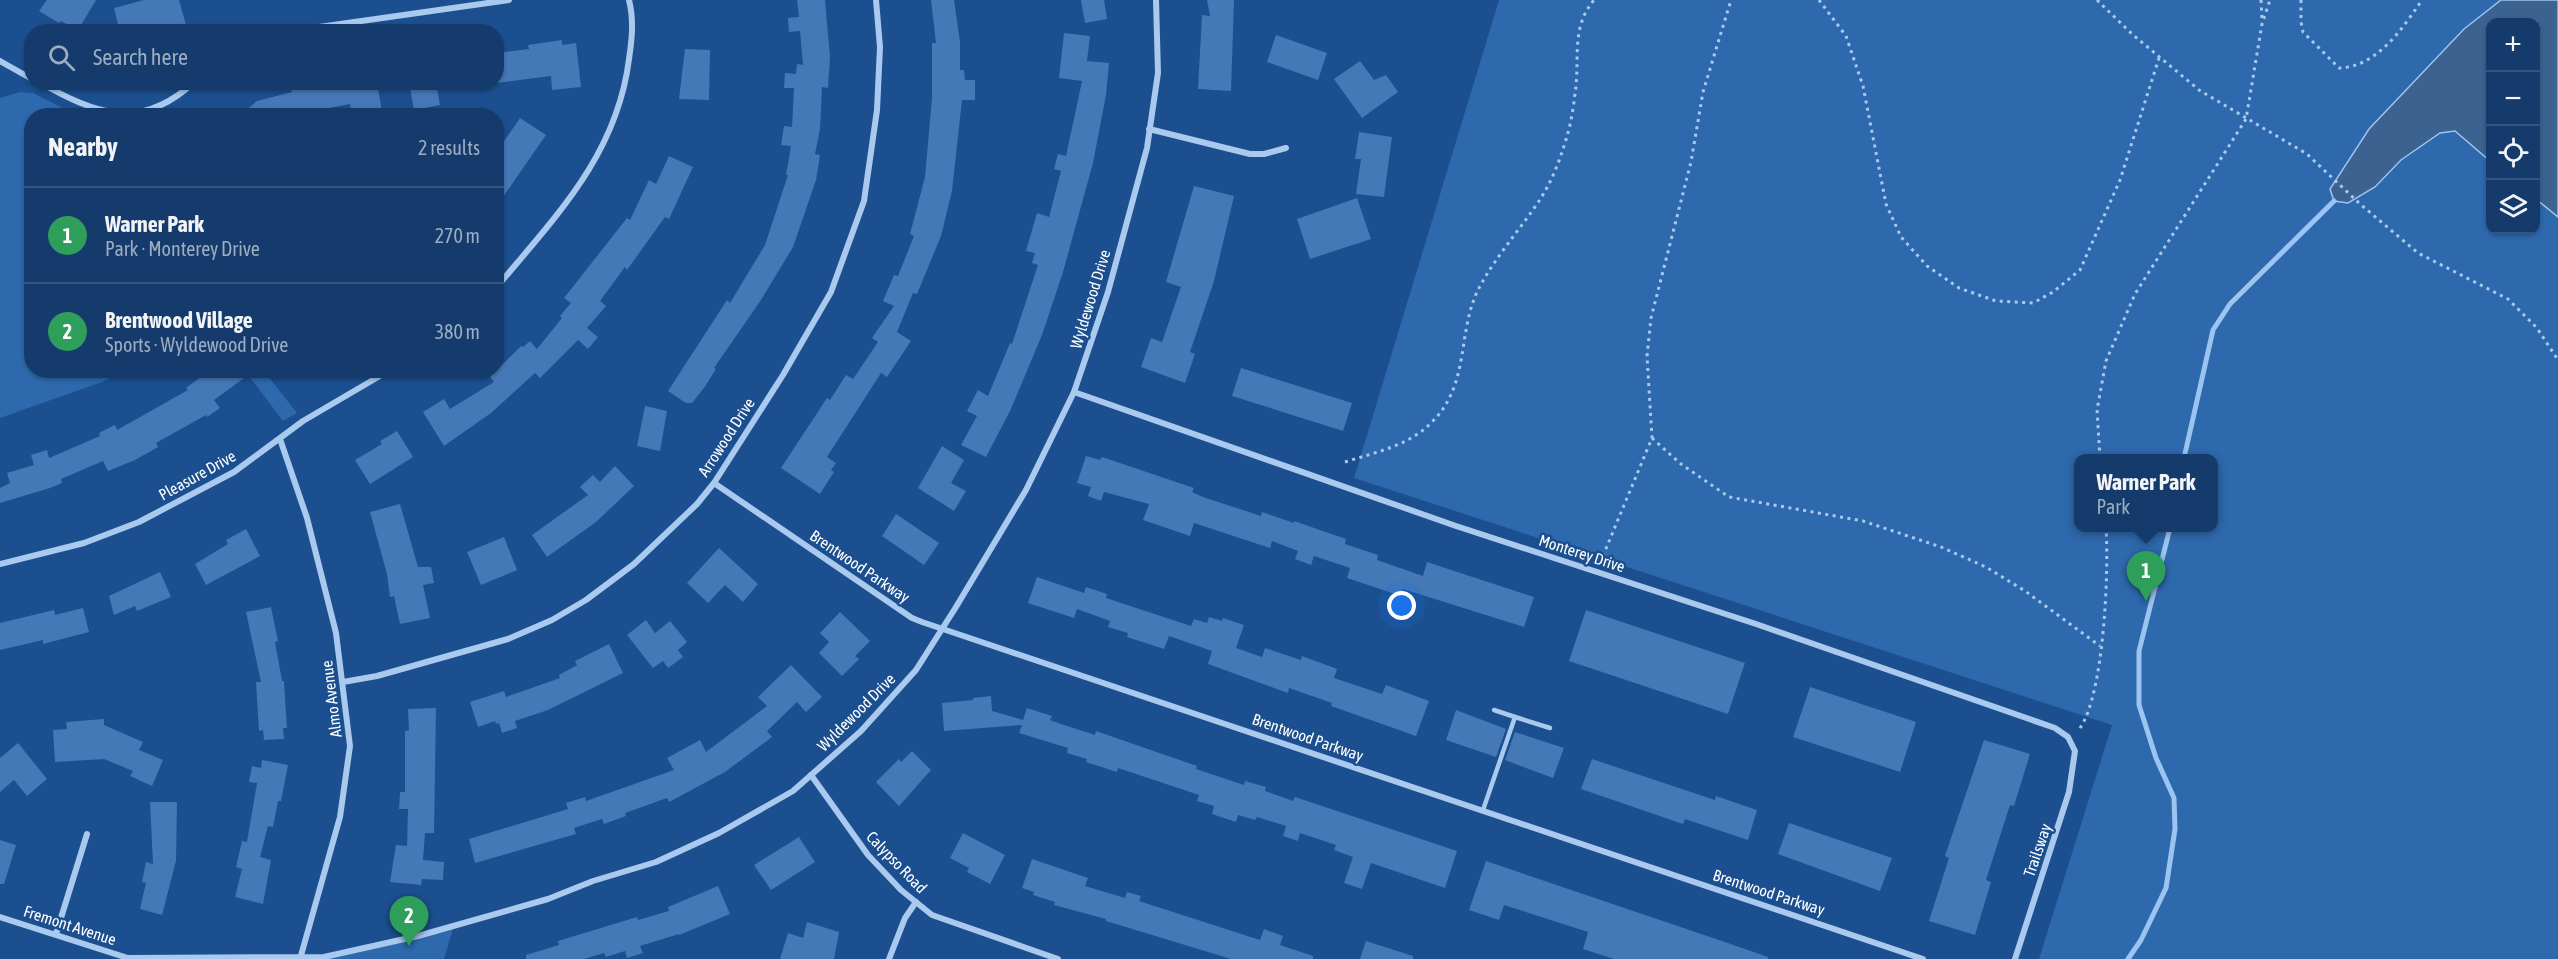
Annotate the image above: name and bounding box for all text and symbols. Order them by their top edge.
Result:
map controls [2486,18,2540,234]
button: + [2486,18,2540,72]
search box [24,24,504,90]
icon: search [45,41,78,74]
text: Search here [93,44,188,70]
button: − [2486,72,2540,126]
button: locate [2486,126,2540,180]
text: Nearby [48,132,118,162]
text: 2 results [418,136,480,159]
button: layers [2486,180,2540,234]
text: Warner Park [105,211,204,237]
text: 1 [63,224,72,247]
text: 270 m [435,224,480,247]
text: Park · Monterey Drive [105,237,260,260]
street label: Wyldewood Drive [1066,247,1115,351]
text: Brentwood Village [105,307,253,333]
text: 2 [63,320,72,343]
text: 380 m [435,320,480,343]
text: Sports · Wyldewood Drive [105,333,288,356]
street label: Arrowood Drive [694,394,758,480]
street label: Pleasure Drive [155,446,239,504]
popup [2074,454,2218,532]
text: Warner Park [2097,469,2195,495]
text: Park [2097,495,2130,518]
street label: Brentwood Parkway [806,526,914,607]
street label: Monterey Drive [1536,531,1627,576]
pin: 1 [2126,552,2166,601]
your location [1387,591,1416,620]
street label: Almo Avenue [317,659,345,739]
street label: Wyldewood Drive [813,669,899,755]
street label: Brentwood Parkway [1250,710,1366,766]
street label: Trailsway [2020,821,2056,879]
street label: Calypso Road [862,827,931,897]
street label: Brentwood Parkway [1711,865,1827,920]
pin: 2 [390,896,428,946]
street label: Fremont Avenue [22,902,118,948]

